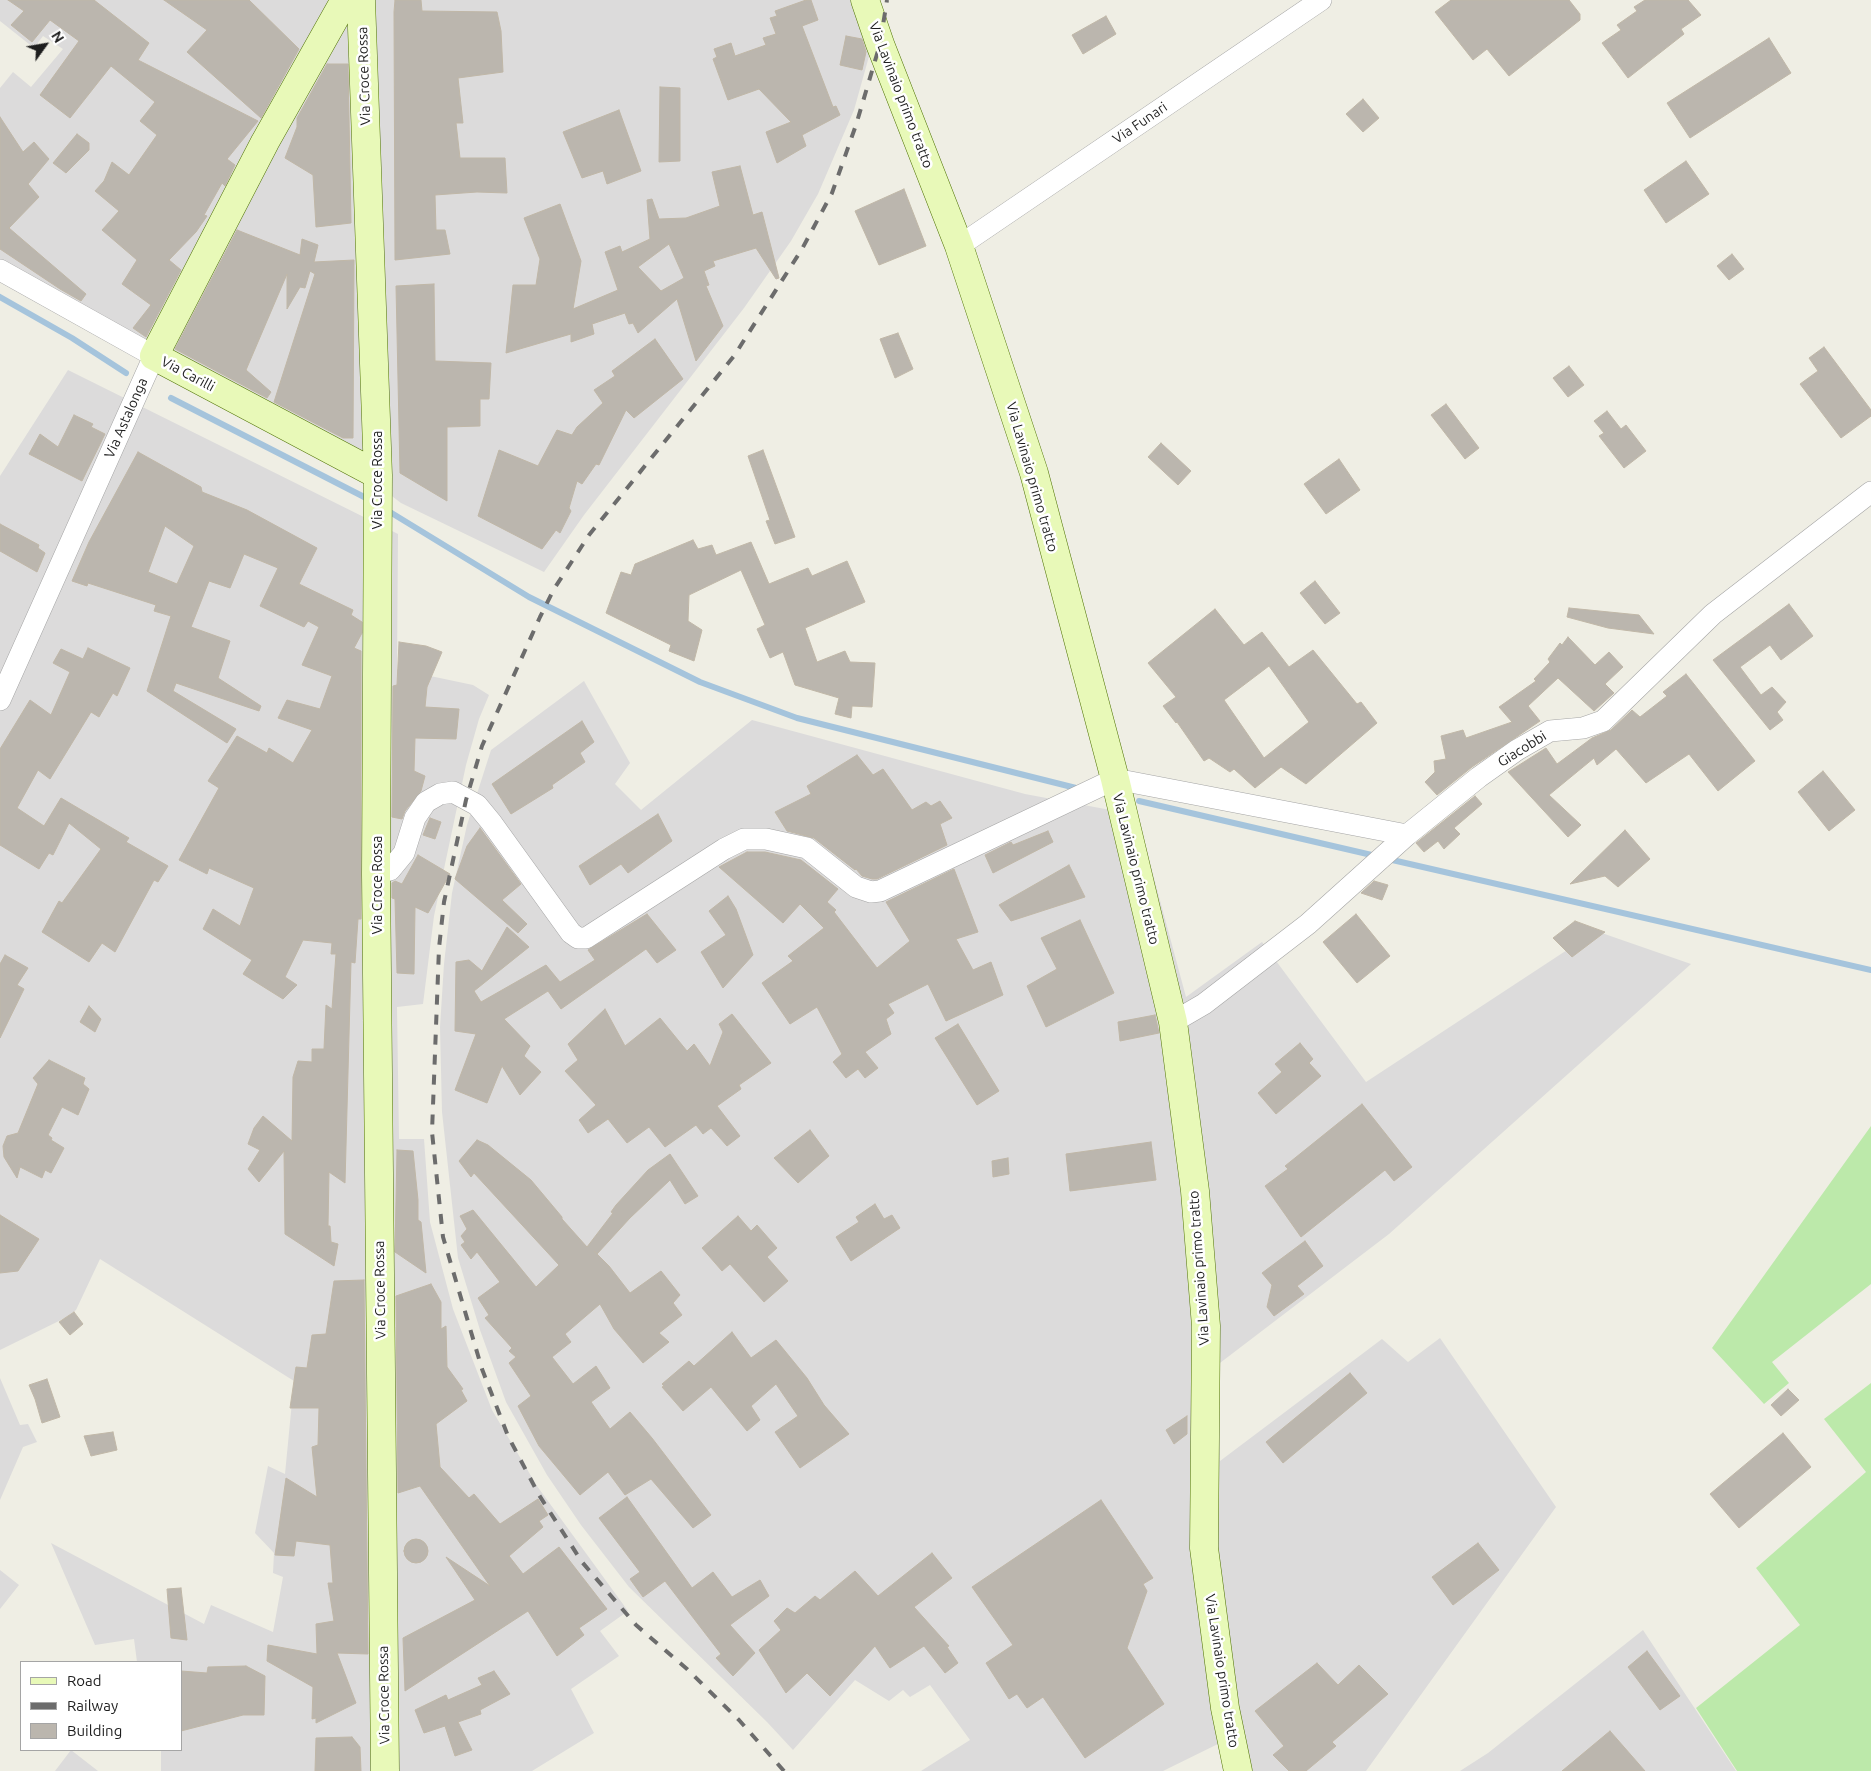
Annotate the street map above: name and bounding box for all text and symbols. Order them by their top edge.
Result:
north arrow [20,20,70,70]
street label: Via Lavinaio primo tratto [865,20,937,170]
street label: Via Croce Rossa [354,26,374,126]
text: N [48,28,67,46]
street label: Via Funari [1110,99,1170,147]
street label: Via Carilli [158,353,218,395]
street label: Via Astalonga [101,375,151,461]
street label: Via Lavinaio primo tratto [1003,400,1061,554]
street label: Via Croce Rossa [369,431,385,529]
street label: Giacobbi [1495,727,1549,771]
street label: Via Lavinaio primo tratto [1109,792,1163,946]
street label: Via Croce Rossa [369,836,385,934]
street label: Via Lavinaio primo tratto [1185,1190,1213,1346]
street label: Via Croce Rossa [371,1240,389,1340]
street label: Via Lavinaio primo tratto [1202,1593,1242,1749]
street label: Via Croce Rossa [375,1645,393,1745]
legend [20,1661,182,1751]
text: Road [67,1672,102,1689]
text: Railway [67,1697,118,1714]
text: Building [67,1722,122,1739]

